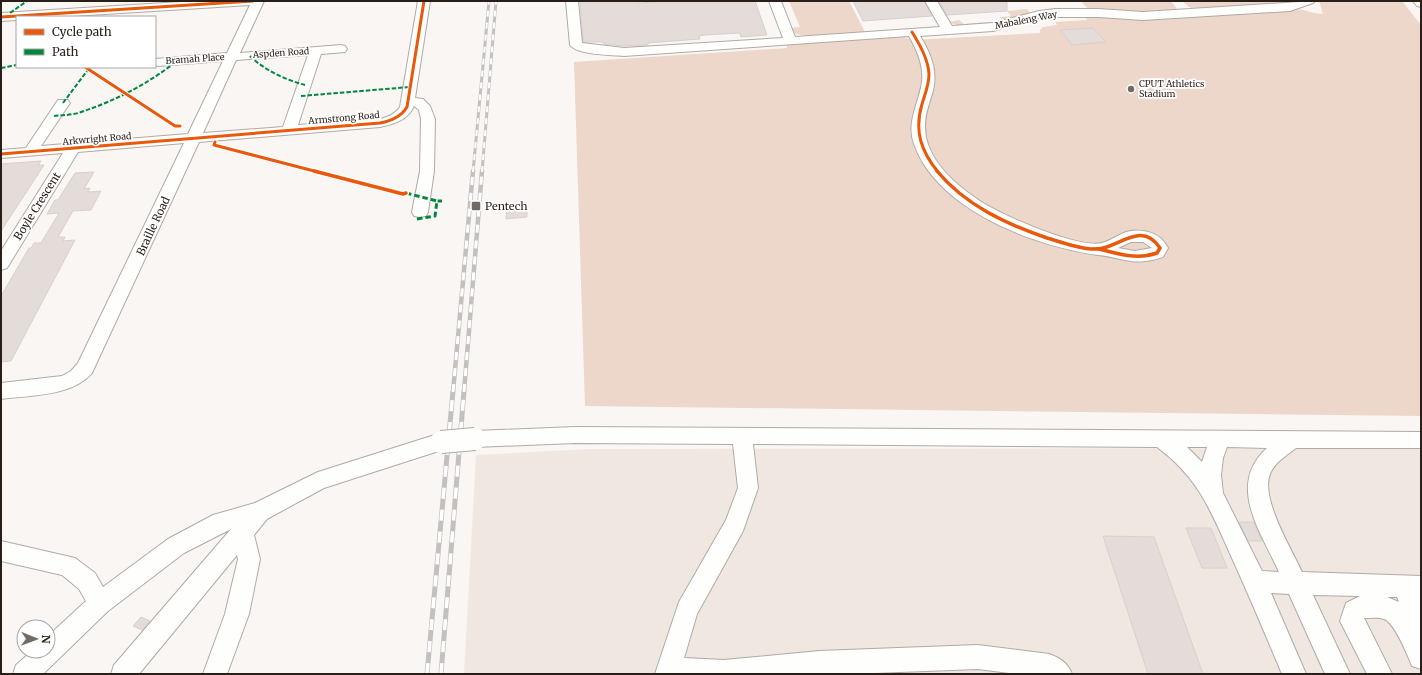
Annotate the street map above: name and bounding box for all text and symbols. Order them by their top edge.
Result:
street label: Mabaleng Way [994,8,1059,31]
legend [16,16,156,68]
text: Cycle path [52,24,112,39]
text: Path [52,44,78,59]
street label: Aspden Road [251,45,310,60]
street label: Bramah Place [165,51,225,66]
place label: CPUT Athletics Stadium [1139,78,1205,99]
marker: CPUT Athletics Stadium [1126,84,1136,94]
street label: Armstrong Road [307,109,381,126]
street label: Arkwright Road [61,130,132,147]
street label: Boyle Crescent [11,169,64,243]
street label: Braille Road [133,194,173,258]
place label: Pentech [485,199,528,213]
marker: Pentech [470,200,482,212]
north arrow [16,619,56,659]
text: N [39,635,53,644]

